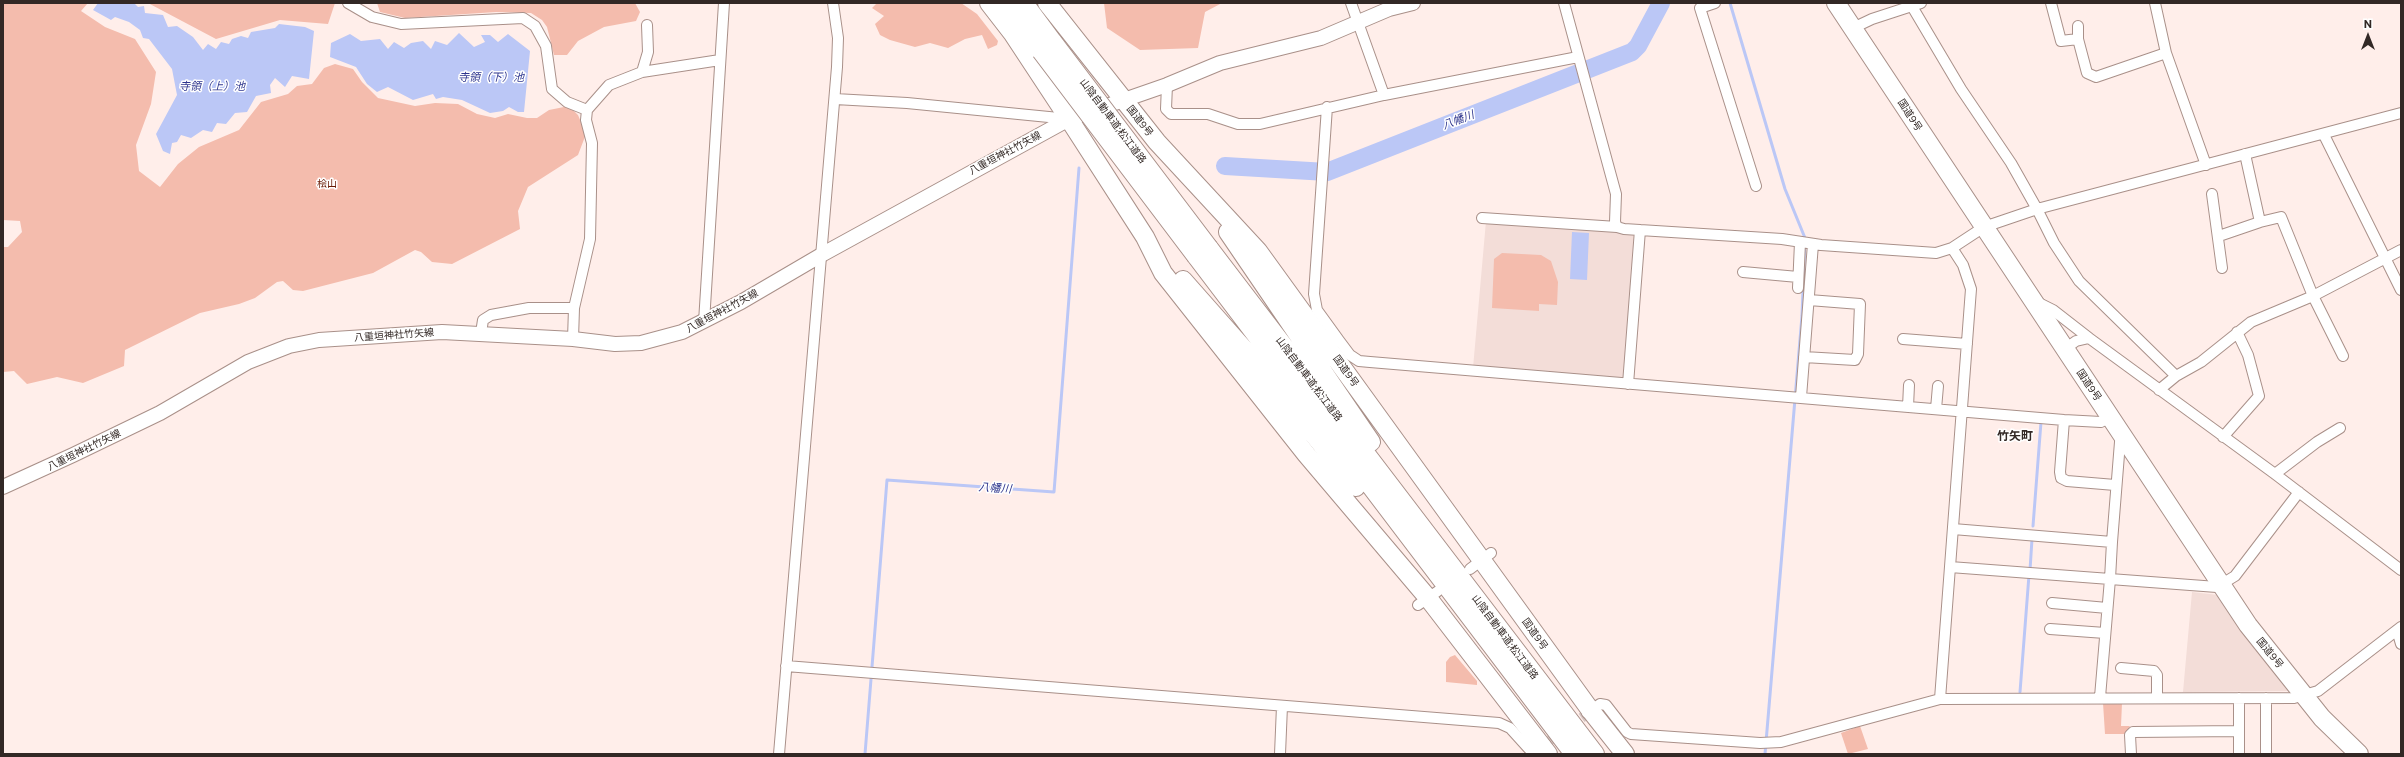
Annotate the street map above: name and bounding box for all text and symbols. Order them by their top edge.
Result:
north arrow [2348,16,2388,56]
text: N [2364,17,2372,30]
water label: 寺領（下）池 [458,70,524,84]
street label: 山陰自動車道;松江道路 [1077,77,1149,165]
water label: 寺領（上）池 [179,79,245,93]
street label: 国道9号 [1895,97,1925,133]
street label: 国道9号 [1124,103,1156,139]
water label: 八幡川 [1440,108,1476,132]
street label: 八重垣神社竹矢線 [967,129,1043,177]
park label: 桧山 [317,178,337,190]
street label: 八重垣神社竹矢線 [684,287,760,335]
street label: 八重垣神社竹矢線 [354,326,434,344]
street label: 山陰自動車道;松江道路 [1273,335,1345,423]
street label: 国道9号 [1331,353,1361,389]
street label: 国道9号 [2074,367,2104,403]
street label: 八重垣神社竹矢線 [45,427,123,473]
district label: 竹矢町 [1997,429,2033,443]
water label: 八幡川 [978,480,1012,496]
street label: 山陰自動車道;松江道路 [1469,593,1541,681]
street label: 国道9号 [1520,616,1550,652]
street label: 国道9号 [2254,635,2286,671]

